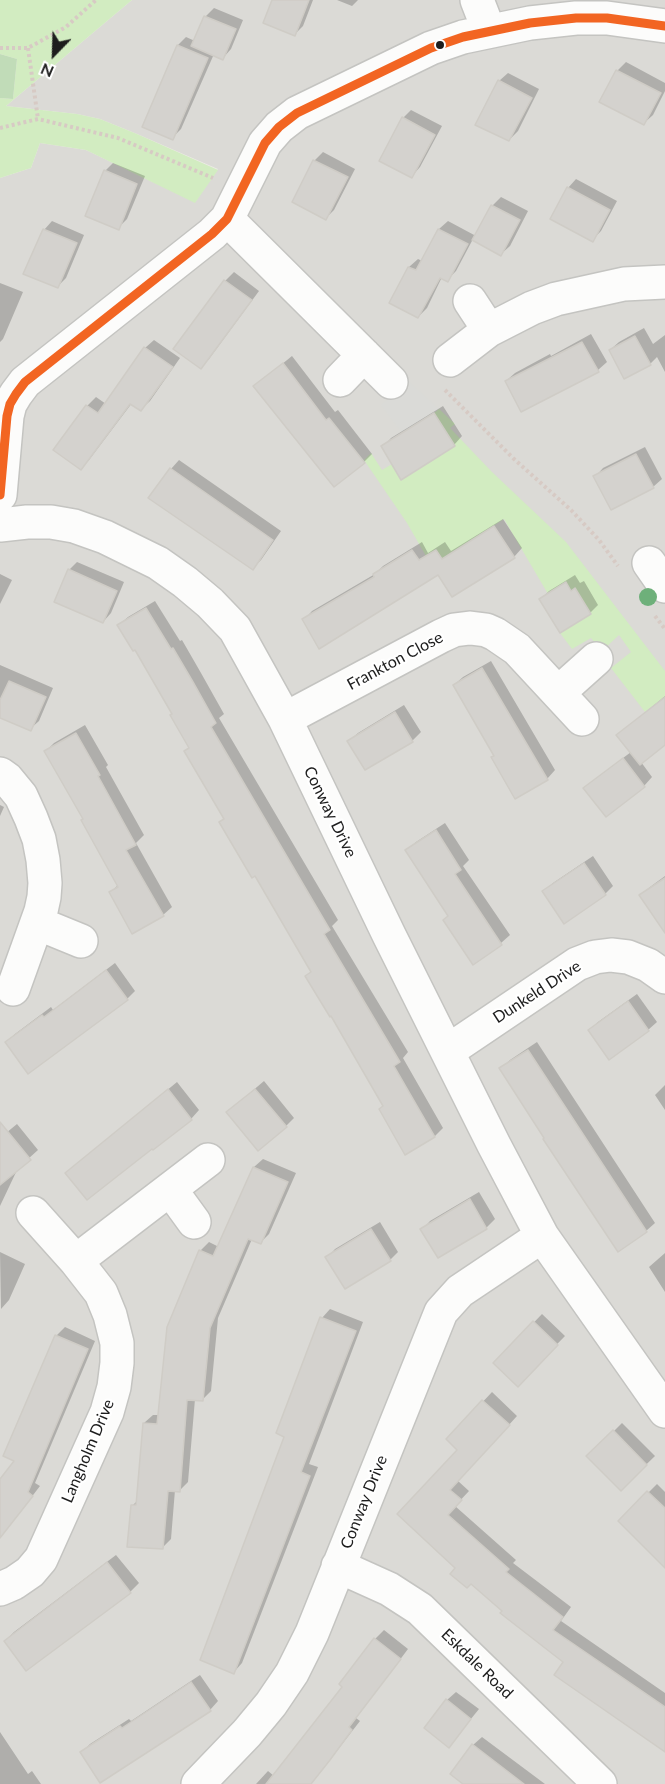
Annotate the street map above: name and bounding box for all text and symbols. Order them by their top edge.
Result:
north arrow [24,24,84,84]
unlabelled marker [434,39,446,51]
text: N [37,60,56,82]
street label: Frankton Close [344,628,446,694]
street label: Conway Drive [300,763,360,861]
street label: Dunkeld Drive [489,956,585,1028]
street label: Langholm Drive [58,1396,118,1506]
street label: Conway Drive [337,1452,391,1552]
street label: Eskdale Road [437,1625,517,1703]

